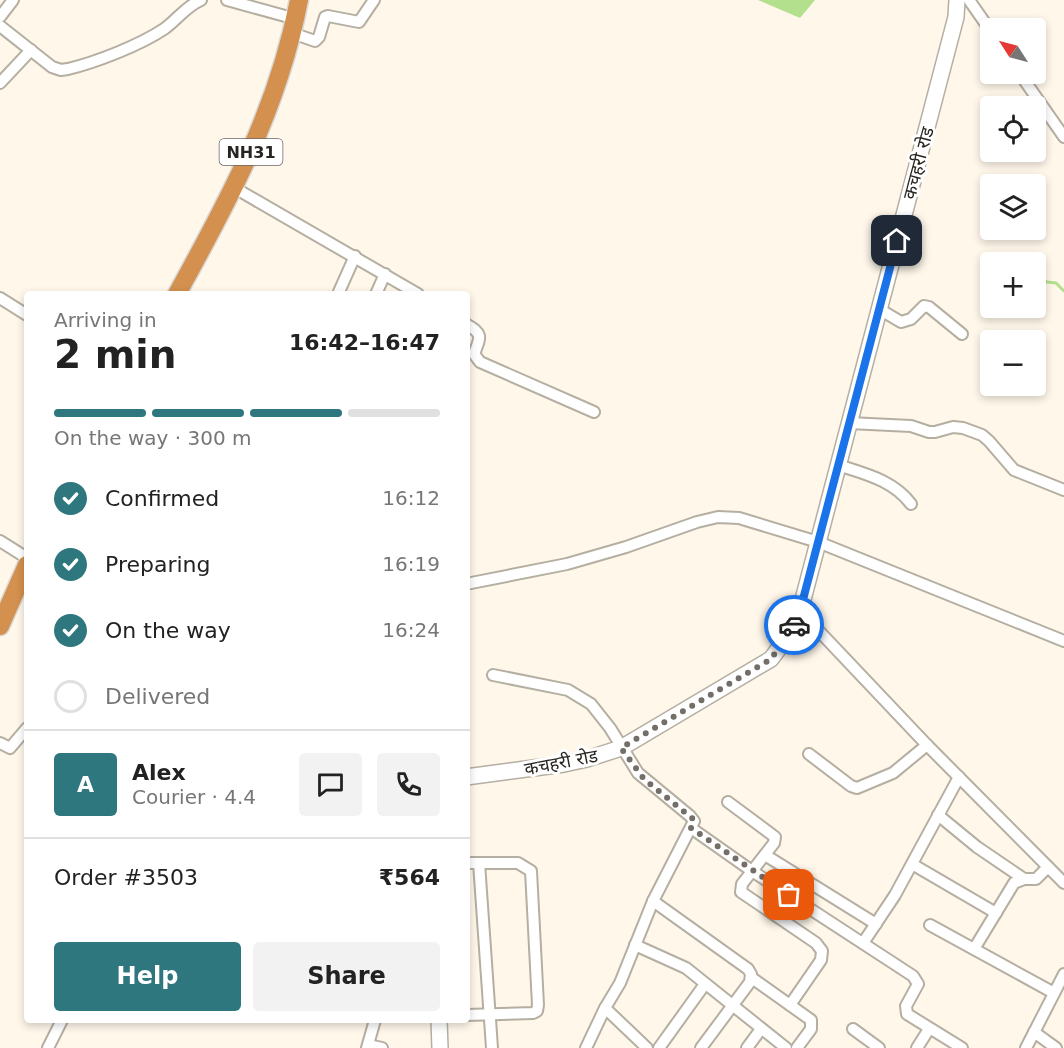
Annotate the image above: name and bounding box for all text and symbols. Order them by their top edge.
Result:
north arrow [980,18,1046,84]
map controls [980,18,1046,396]
button: locate [980,96,1046,162]
street label: कचहरी रोड [898,124,938,202]
road number: NH31 [220,139,282,165]
button: layers [980,174,1046,240]
pin [871,215,922,266]
icon: home [880,224,913,257]
button: + [980,252,1046,318]
text: Arriving in [54,308,157,332]
text: 16:42–16:47 [289,330,440,355]
button: − [980,330,1046,396]
text: 2 min [54,332,176,377]
text: On the way · 300 m [54,426,252,450]
icon: check [54,482,87,515]
text: Confirmed [105,486,219,511]
text: 16:12 [382,486,440,510]
icon: check [54,548,87,581]
text: Preparing [105,552,211,577]
text: 16:19 [382,552,440,576]
courier [764,595,824,655]
icon: car [778,609,811,642]
icon: check [54,614,87,647]
text: On the way [105,618,231,643]
text: 16:24 [382,618,440,642]
text: Delivered [105,684,210,709]
street label: कचहरी रोड [523,745,600,779]
button: chat [299,753,362,816]
button: phone [377,753,440,816]
text: Alex [132,760,186,785]
text: A [77,772,94,797]
text: Courier · 4.4 [132,785,256,809]
text: Order #3503 [54,865,198,890]
text: ₹564 [379,865,440,890]
pin [763,869,814,920]
icon: bag [772,878,805,911]
button: Help [54,942,241,1011]
button: Share [253,942,440,1011]

